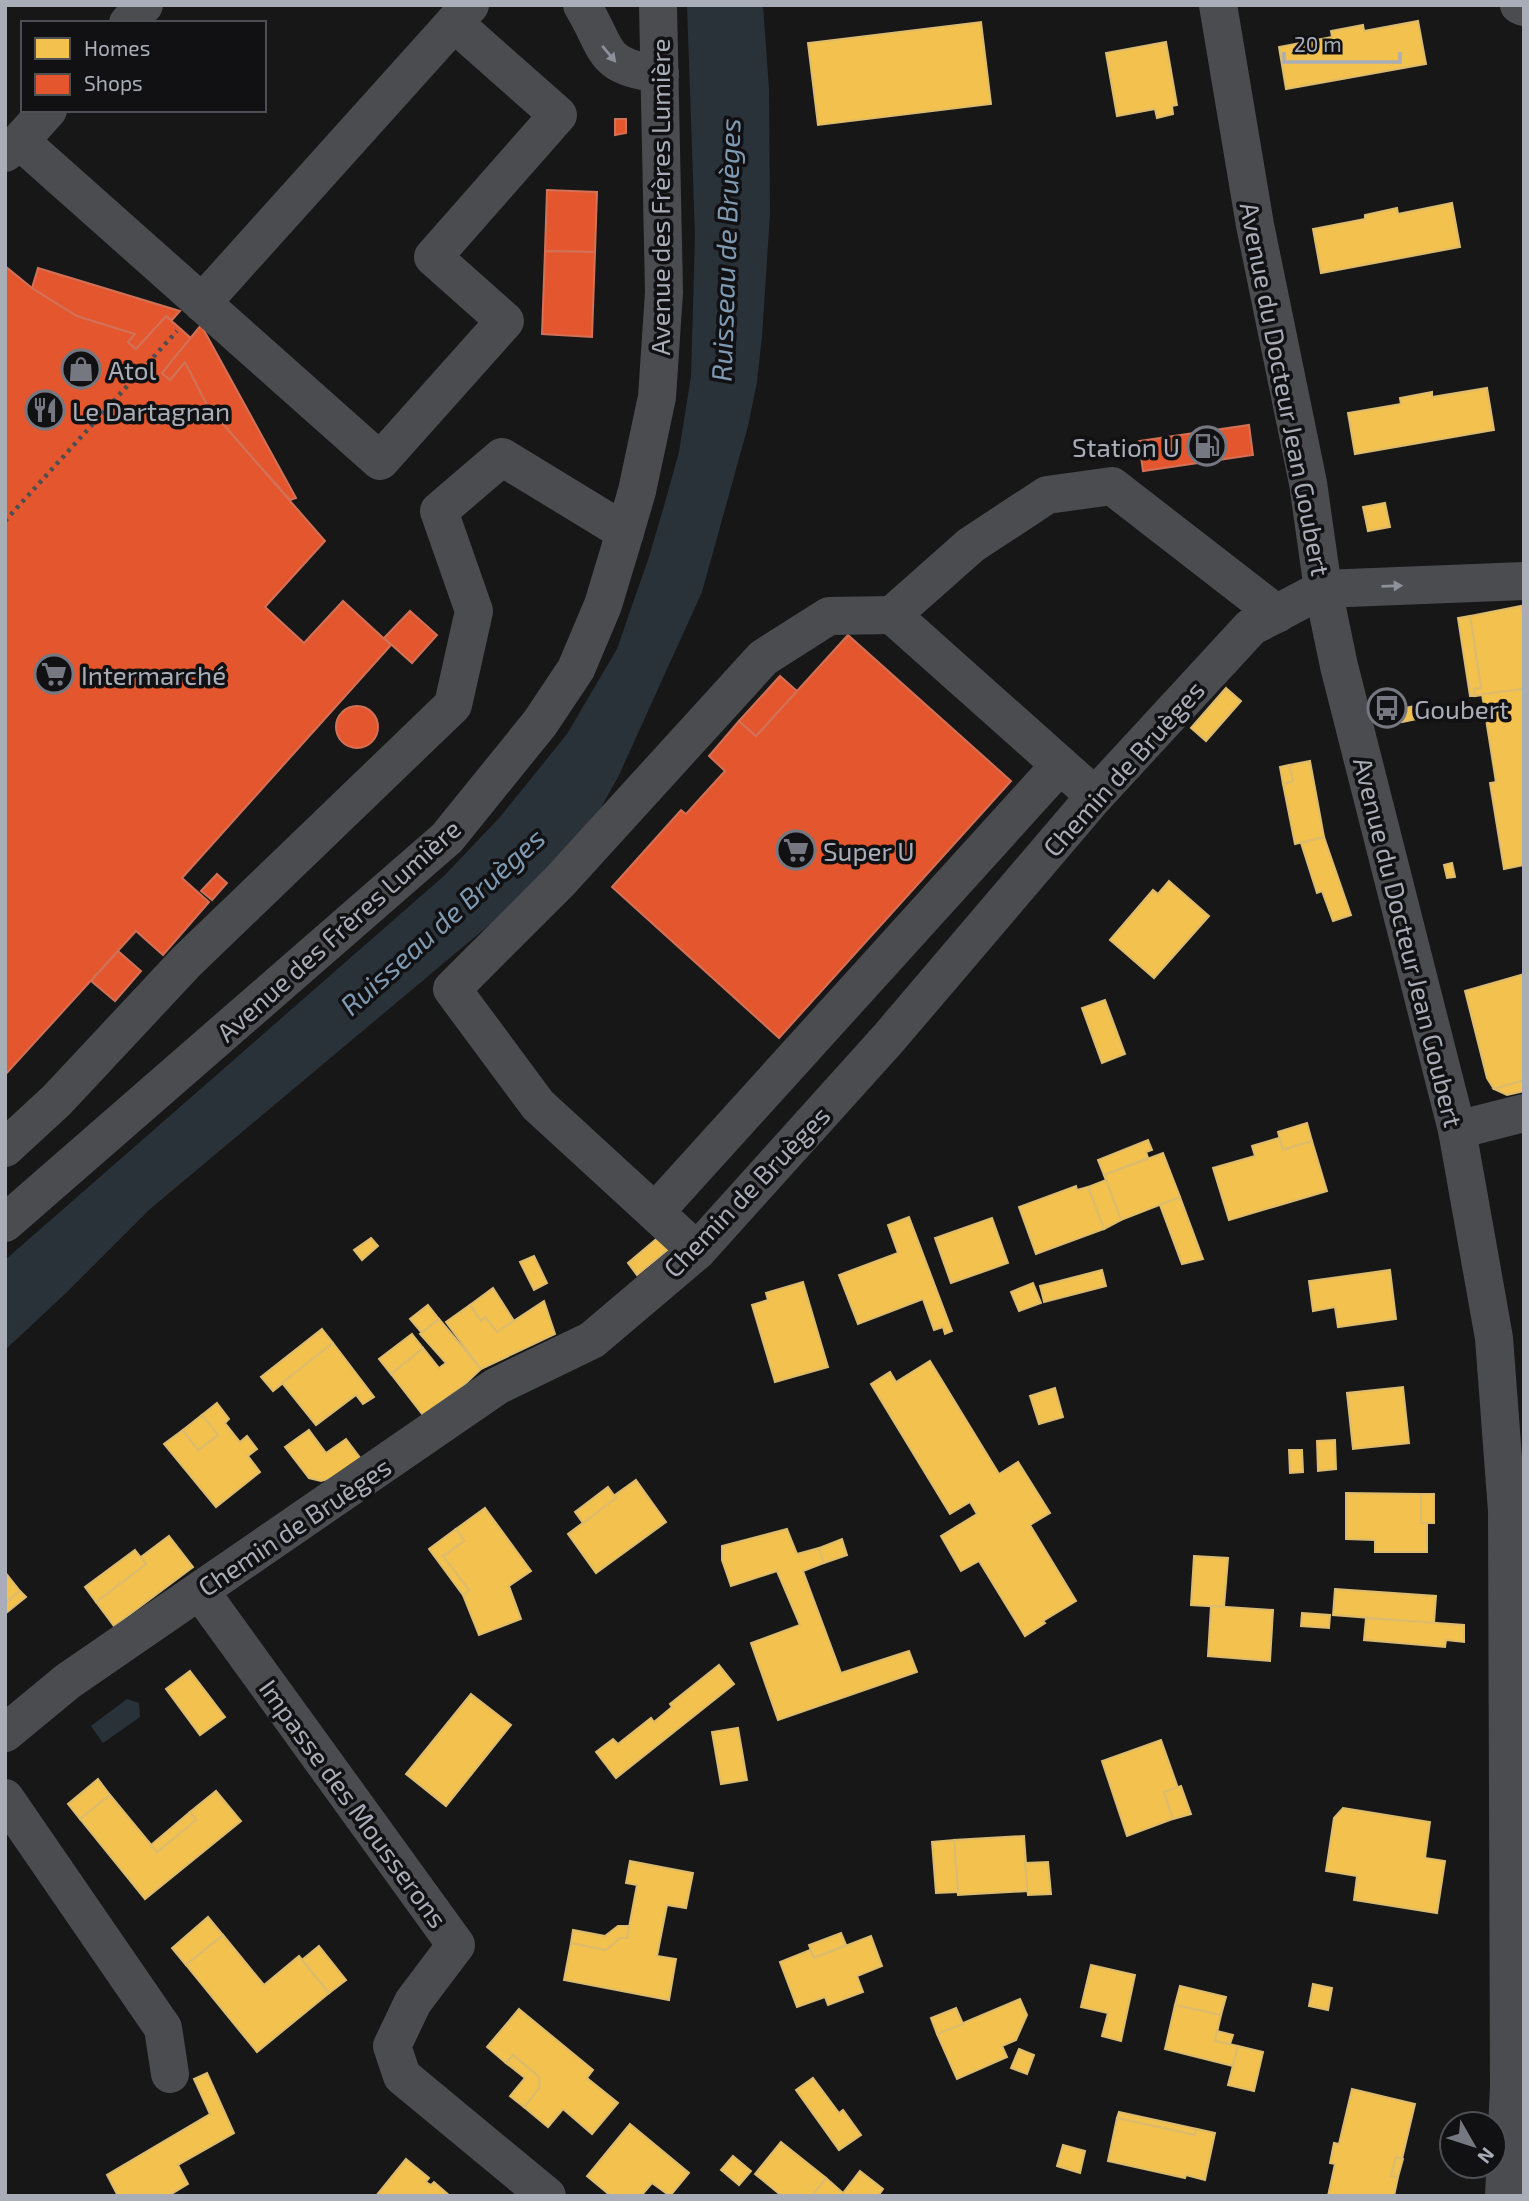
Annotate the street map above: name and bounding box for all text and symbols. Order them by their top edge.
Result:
legend [21,21,266,112]
scale bar [1284,21,1400,65]
text: 20 m [1294,31,1342,56]
text: Homes [84,35,150,60]
street label: Avenue des Frères Lumière [644,39,675,355]
one-way arrow [602,45,617,63]
text: Shops [84,70,143,95]
water label: Ruisseau de Bruèges [703,118,747,382]
street label: Avenue du Docteur Jean Goubert [1235,200,1337,579]
shop icon: Atol [60,348,102,390]
place label: Atol [108,354,157,385]
restaurant icon: Le Dartagnan [24,389,66,431]
place label: Le Dartagnan [72,395,230,426]
fuel station icon: Station U [1186,425,1228,467]
place label: Station U [1072,431,1180,462]
one-way arrow [1381,581,1403,592]
supermarket icon: Intermarché [33,653,75,695]
place label: Intermarché [81,659,226,690]
street label: Chemin de Bruèges [1036,674,1210,862]
bus stop icon: Goubert [1366,687,1408,729]
place label: Goubert [1414,693,1509,724]
street label: Avenue du Docteur Jean Goubert [1348,754,1470,1130]
street label: Avenue des Frères Lumière [210,812,466,1048]
water label: Ruisseau de Bruèges [333,820,551,1022]
supermarket icon: Super U [775,829,817,871]
place label: Super U [823,835,914,866]
street label: Chemin de Bruèges [657,1099,835,1283]
street label: Chemin de Bruèges [192,1450,396,1602]
street label: Impasse des Mousserons [254,1673,454,1933]
north arrow [1438,2110,1508,2180]
text: N [1473,2143,1500,2169]

